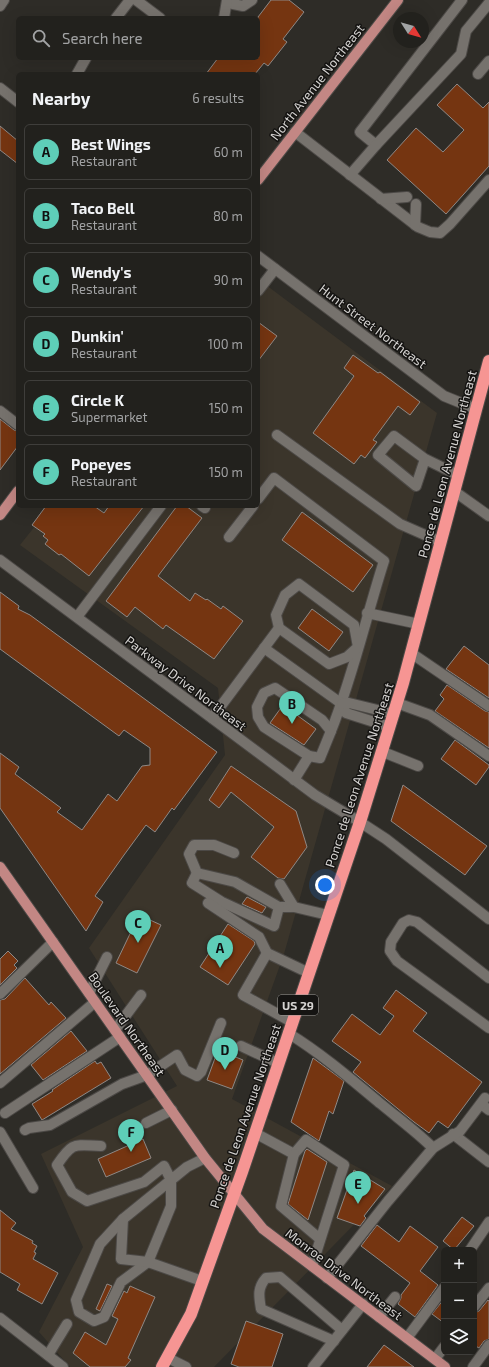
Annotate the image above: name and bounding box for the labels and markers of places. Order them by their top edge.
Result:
pin: B [279,691,305,724]
pin: C [125,910,151,943]
pin: A [207,935,233,968]
pin: D [212,1037,238,1070]
pin: F [118,1119,144,1152]
pin: E [345,1171,371,1204]

